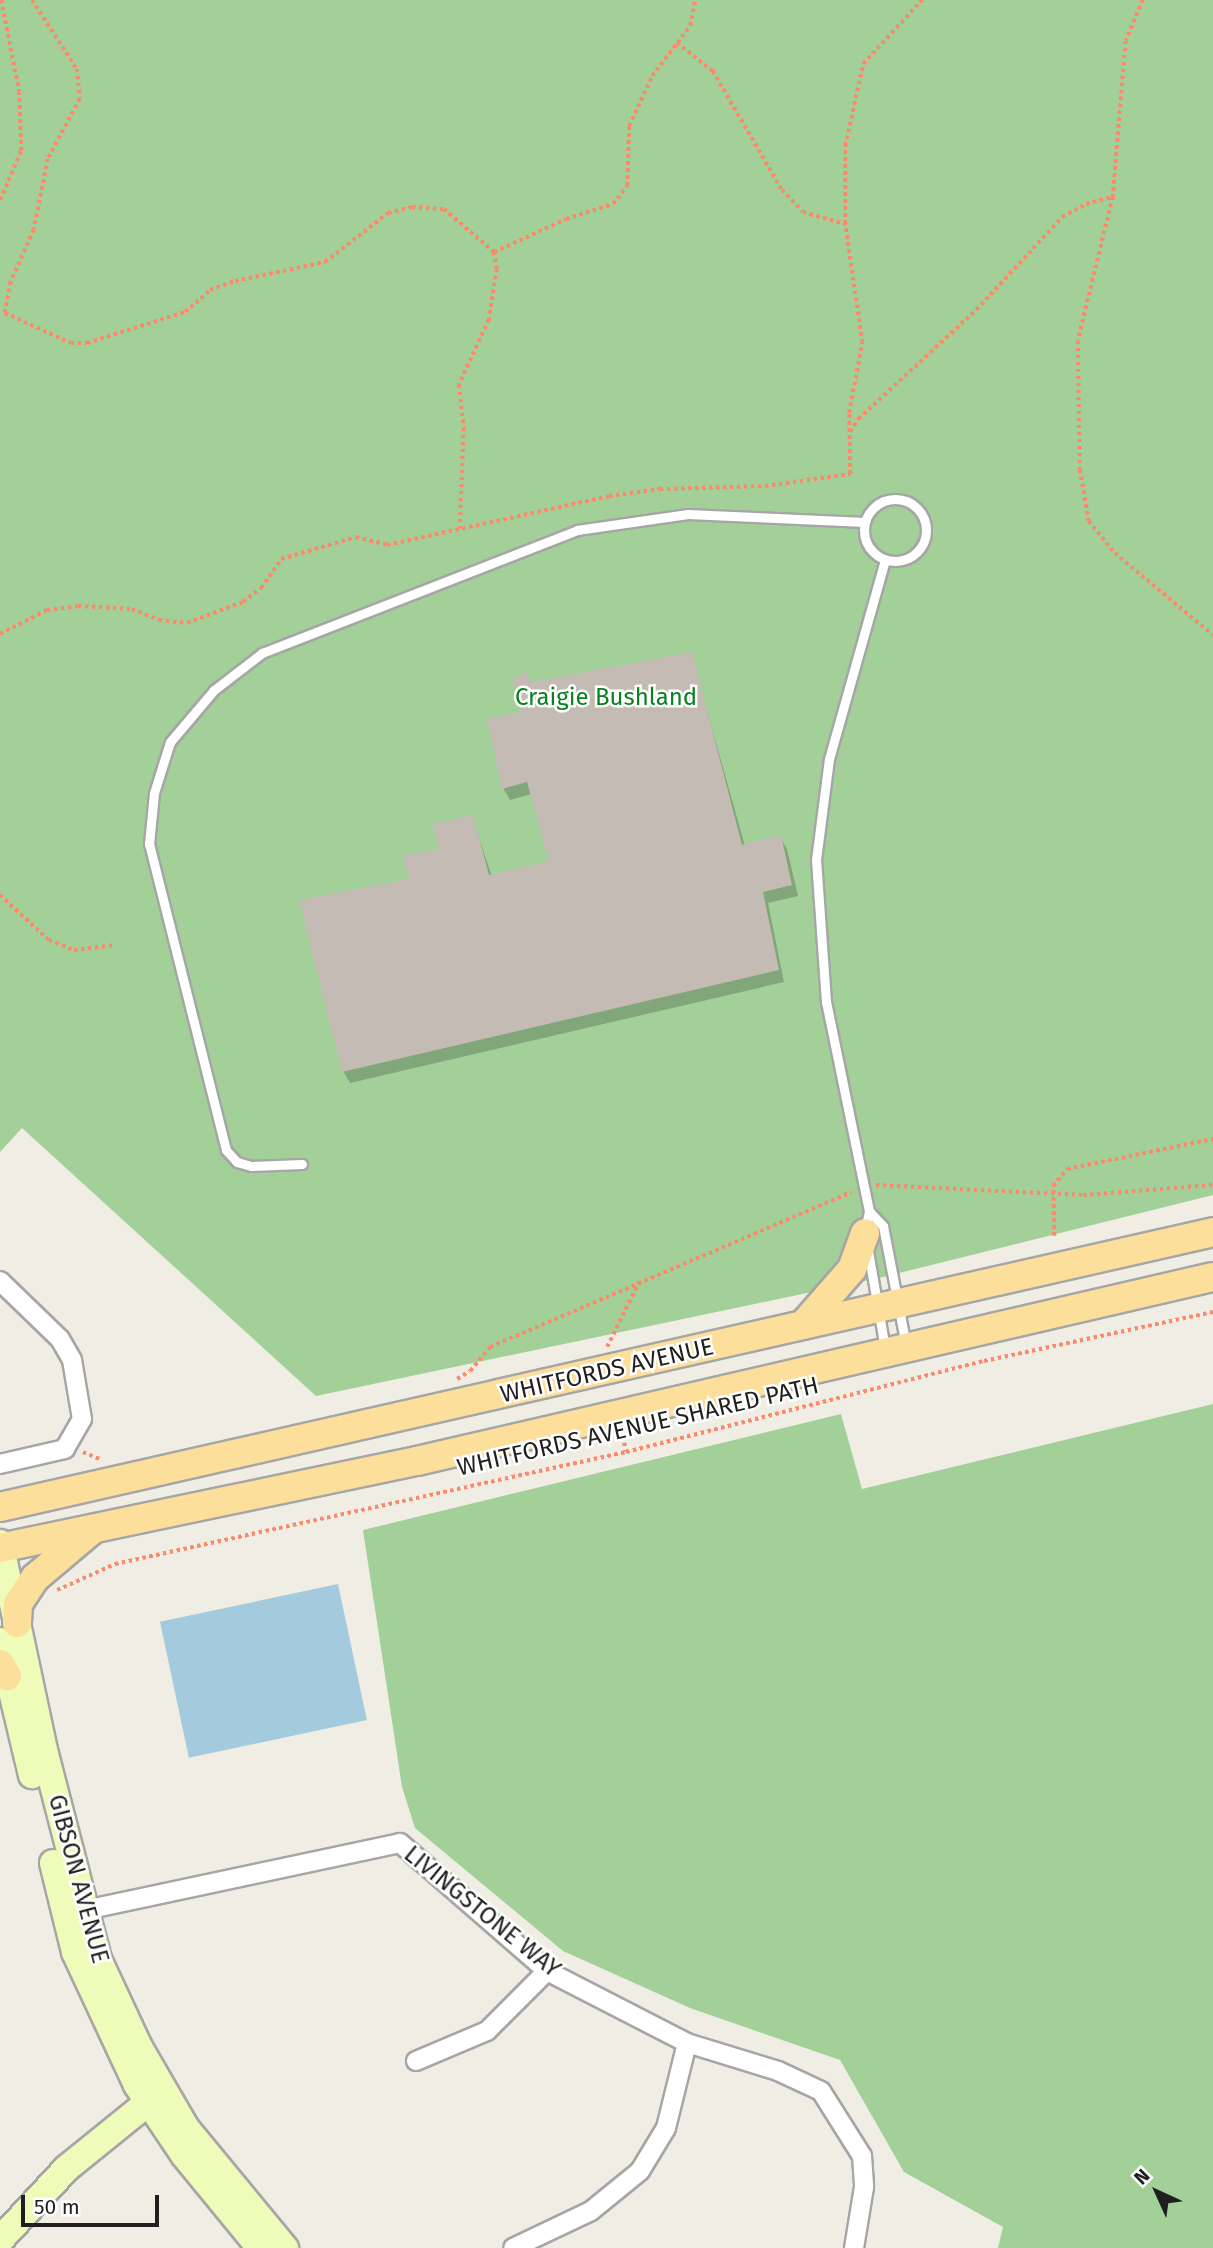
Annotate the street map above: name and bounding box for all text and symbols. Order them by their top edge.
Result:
park label: Craigie Bushland [515,684,697,712]
street label: WHITFORDS AVENUE [498,1332,716,1410]
street label: WHITFORDS AVENUE SHARED PATH [454,1371,822,1483]
street label: GIBSON AVENUE [42,1791,114,1967]
street label: LIVINGSTONE WAY [398,1840,566,1984]
north arrow [1122,2157,1192,2227]
text: N [1129,2164,1154,2189]
scale bar [24,2182,163,2226]
text: 50 m [34,2194,80,2220]

